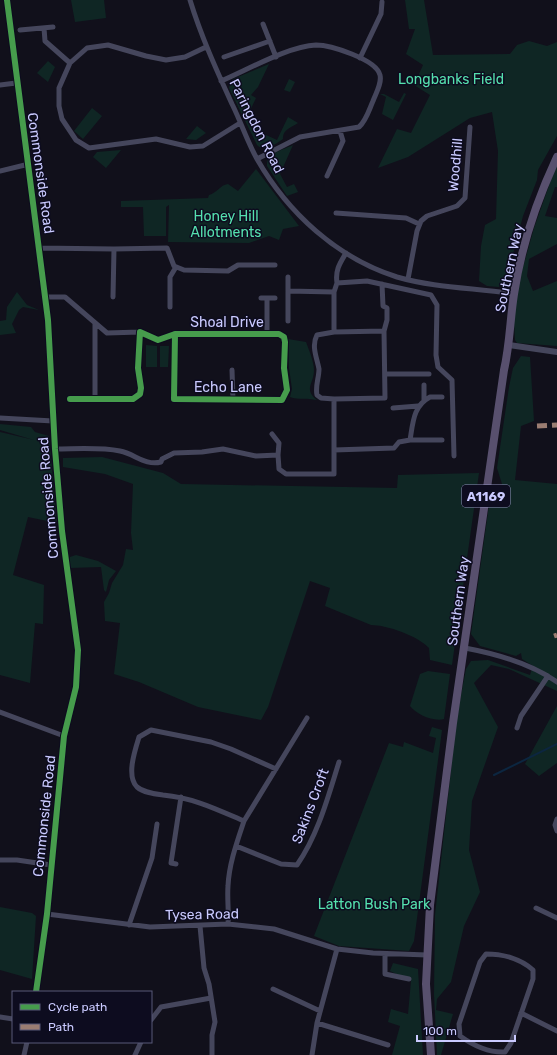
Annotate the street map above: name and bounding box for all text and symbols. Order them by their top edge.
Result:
park label: Longbanks Field [398,71,504,88]
street label: Paringdon Road [225,76,288,176]
street label: Commonside Road [24,111,57,235]
street label: Woodhill [445,137,466,193]
park label: Honey Hill Allotments [191,208,261,241]
street label: Southern Way [492,222,527,314]
street label: Shoal Drive [190,314,264,331]
street label: Echo Lane [194,379,262,396]
street label: Commonside Road [35,436,62,560]
road number: A1169 [462,485,510,507]
street label: Southern Way [444,555,473,647]
street label: Commonside Road [30,754,59,878]
street label: Sakins Croft [288,766,333,846]
park label: Latton Bush Park [318,896,431,913]
street label: Tysea Road [165,905,239,924]
legend [12,991,152,1043]
text: Cycle path [48,1000,107,1014]
scale bar [417,1017,515,1043]
text: Path [48,1020,74,1034]
text: 100 m [423,1024,457,1038]

